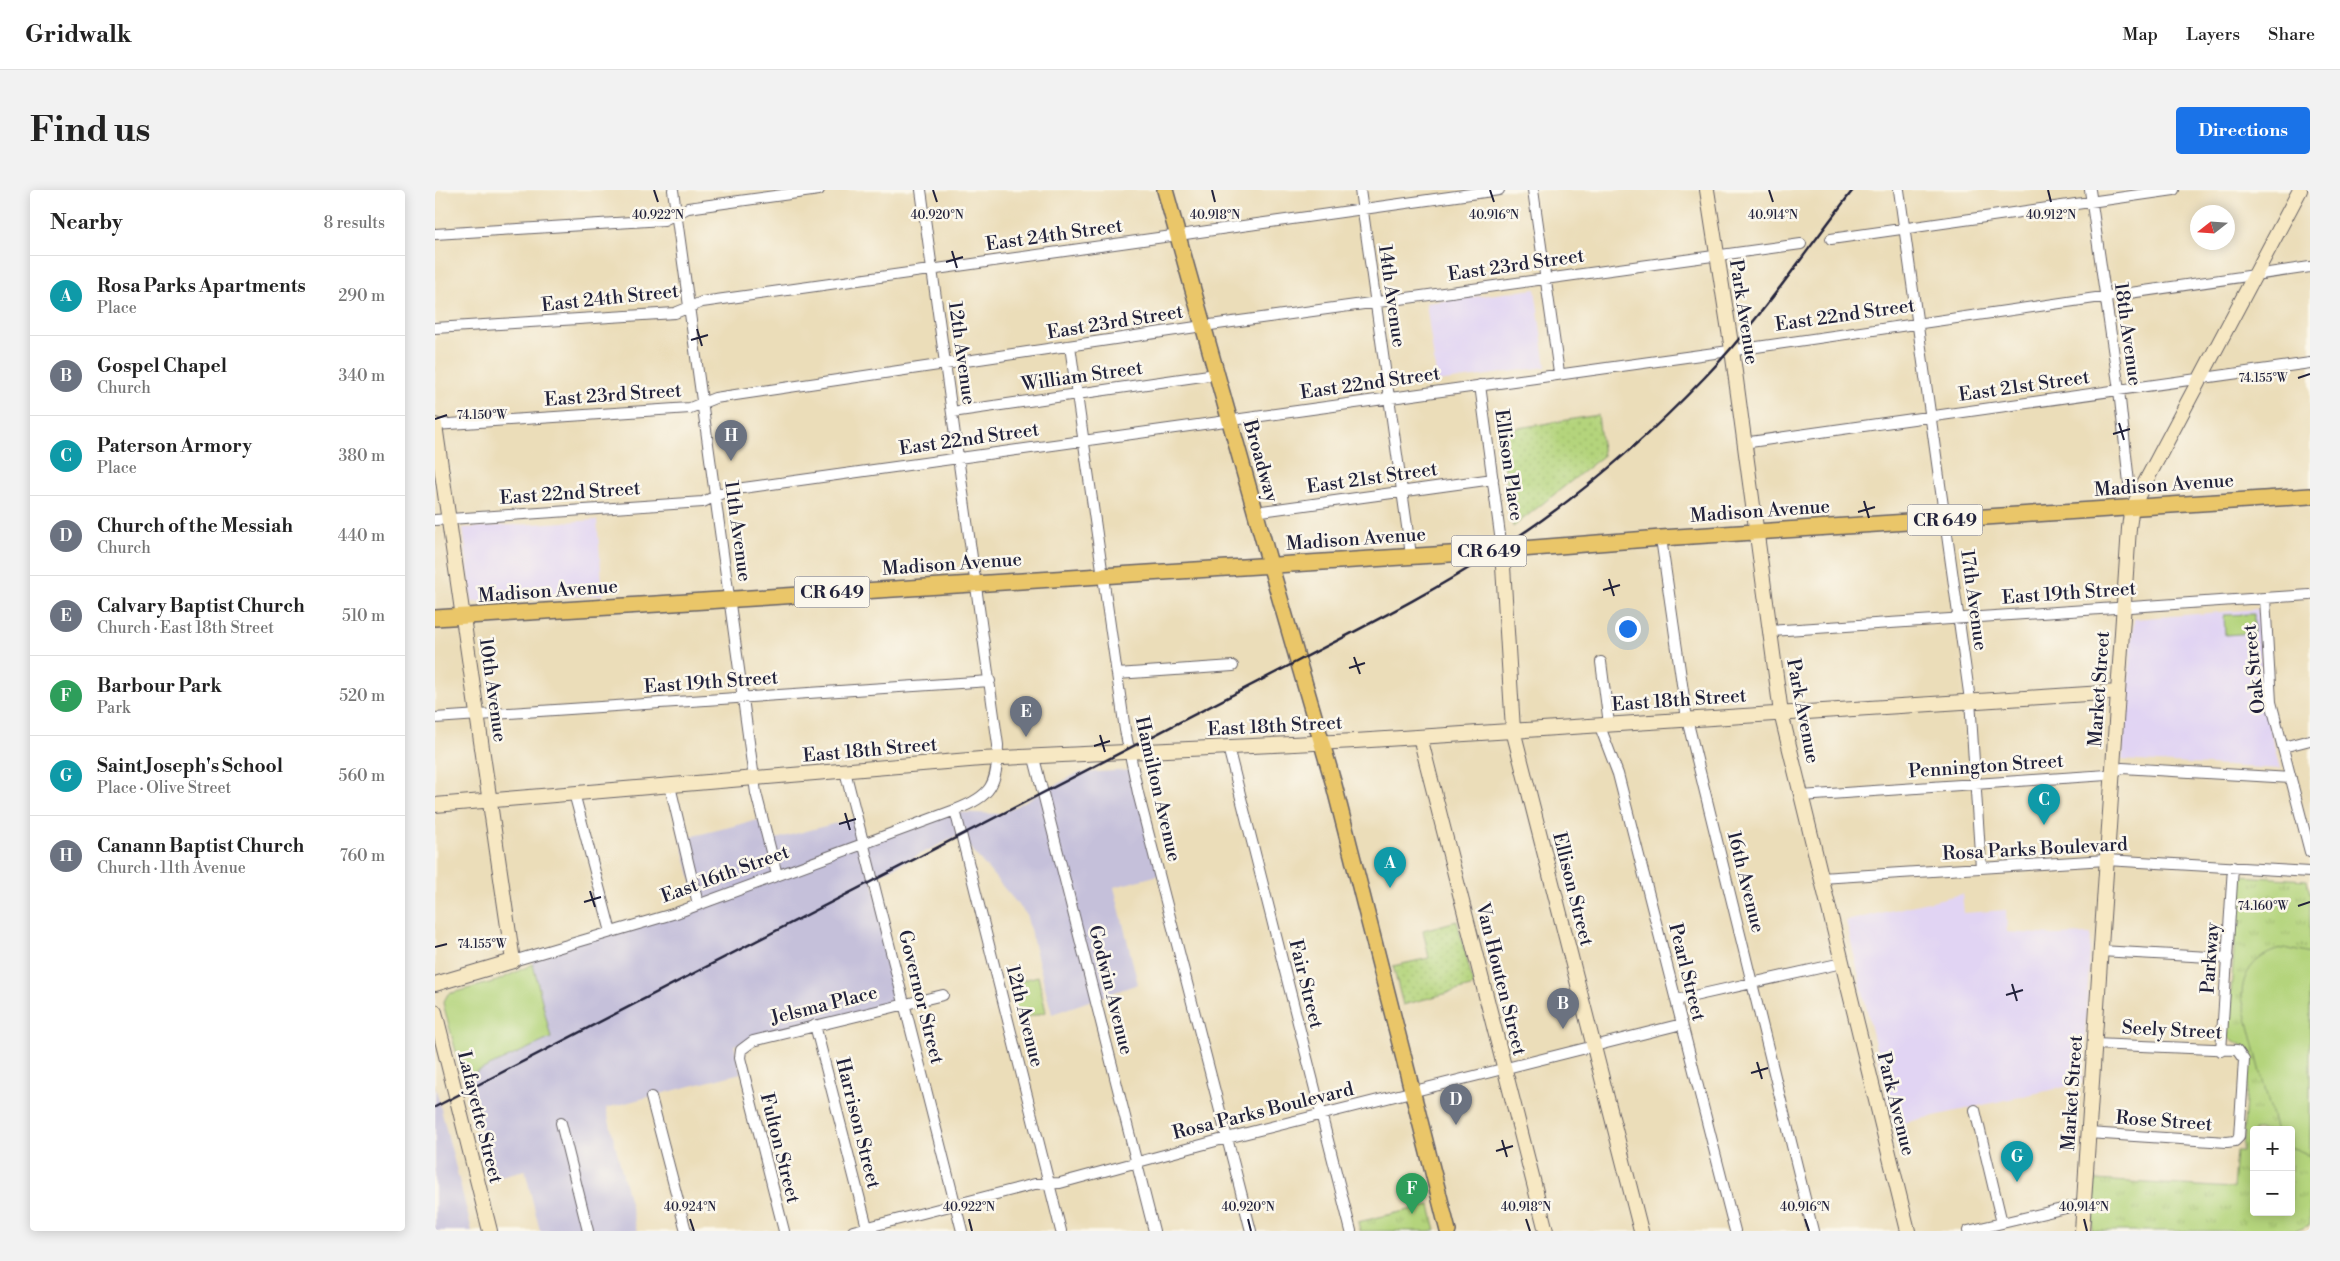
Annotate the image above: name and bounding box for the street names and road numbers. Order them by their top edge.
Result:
street label: East 24th Street [984,213,1124,256]
street label: 14th Avenue [1373,243,1411,349]
street label: East 23rd Street [1446,244,1586,286]
street label: Park Avenue [1724,258,1764,366]
street label: East 24th Street [540,279,680,317]
street label: 18th Avenue [2109,281,2147,387]
street label: East 22nd Street [1773,293,1917,337]
street label: East 23rd Street [1045,299,1185,345]
street label: 12th Avenue [943,300,981,406]
street label: William Street [1019,356,1144,397]
street label: East 22nd Street [1298,361,1442,405]
street label: East 21st Street [1957,365,2091,407]
street label: East 23rd Street [544,378,683,412]
street label: Ellison Place [1489,408,1529,522]
street label: Broadway [1238,416,1284,506]
street label: East 22nd Street [897,417,1041,461]
street label: East 21st Street [1305,457,1439,499]
street label: Madison Avenue [2093,468,2235,502]
street label: East 22nd Street [499,476,642,510]
street label: 11th Avenue [719,479,757,583]
street label: Madison Avenue [1689,494,1831,528]
road number: CR 649 [1907,504,1983,536]
street label: Madison Avenue [1285,522,1427,556]
road number: CR 649 [1451,536,1527,566]
street label: Madison Avenue [881,547,1023,581]
street label: 17th Avenue [1955,548,1993,652]
street label: Madison Avenue [477,574,619,608]
street label: East 19th Street [2001,576,2137,610]
road number: CR 649 [795,577,869,608]
street label: Oak Street [2237,623,2271,715]
street label: Market Street [2083,630,2115,748]
street label: 10th Avenue [474,636,512,744]
street label: Park Avenue [1781,657,1825,765]
street label: East 19th Street [643,665,779,699]
street label: East 18th Street [1611,683,1747,717]
street label: East 18th Street [1207,710,1343,742]
street label: Hamilton Avenue [1130,714,1186,864]
street label: East 18th Street [802,732,939,768]
street label: Pennington Street [1908,749,2065,783]
street label: 16th Avenue [1722,829,1770,935]
street label: Ellison Street [1547,830,1599,949]
street label: Rosa Parks Boulevard [1942,832,2129,866]
street label: East 16th Street [658,840,793,908]
street label: Van Houten Street [1470,899,1532,1058]
street label: Pearl Street [1663,921,1711,1024]
street label: Parkway [2196,921,2225,994]
street label: Godwin Avenue [1083,923,1139,1057]
street label: Governor Street [893,927,949,1067]
street label: Fair Street [1283,937,1329,1031]
street label: 12th Avenue [1001,963,1049,1069]
street label: Jelsma Place [767,980,880,1030]
street label: Seely Street [2121,1015,2223,1045]
street label: Market Street [2056,1034,2088,1152]
street label: Lafayette Street [452,1048,508,1186]
street label: Park Avenue [1872,1050,1920,1158]
street label: Harrison Street [830,1055,886,1191]
street label: Rosa Parks Boulevard [1170,1077,1356,1145]
street label: Fulton Street [755,1090,805,1206]
street label: Rose Street [2115,1106,2214,1136]

